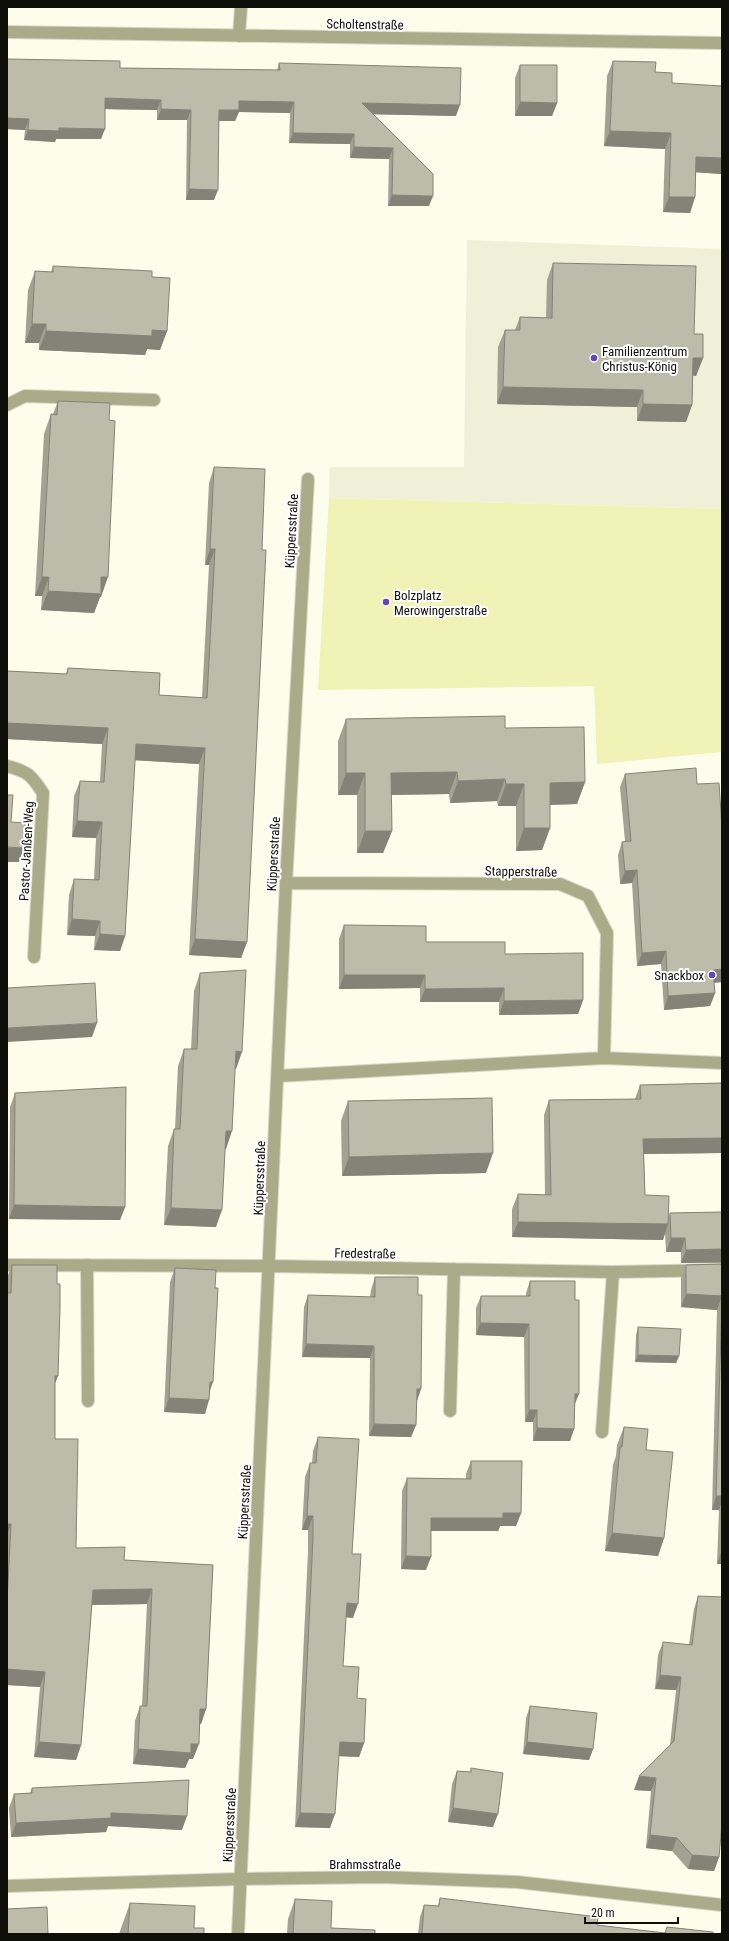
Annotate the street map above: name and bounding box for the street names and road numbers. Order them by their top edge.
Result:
street label: Scholtenstraße [326,16,404,33]
street label: Küppersstraße [282,493,301,569]
street label: Pastor-Janßen-Weg [16,801,37,901]
street label: Küppersstraße [264,816,283,892]
street label: Stapperstraße [485,863,557,880]
street label: Küppersstraße [251,1140,268,1216]
street label: Fredestraße [334,1245,396,1262]
street label: Küppersstraße [235,1464,254,1540]
street label: Küppersstraße [220,1787,239,1863]
street label: Brahmsstraße [329,1857,401,1872]

